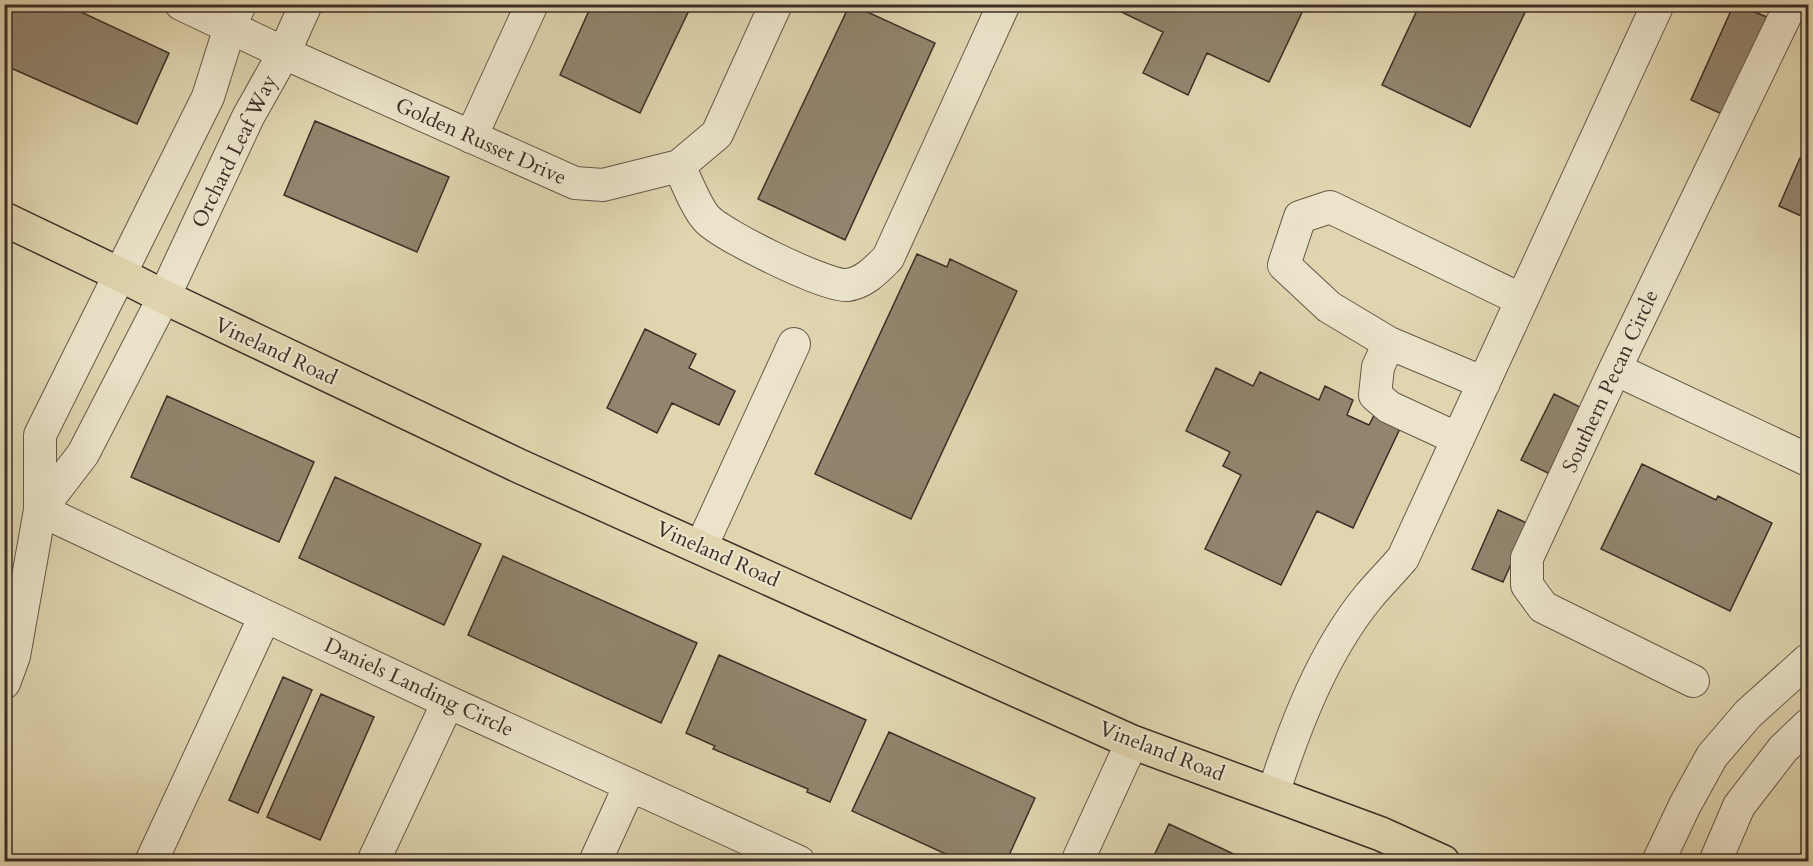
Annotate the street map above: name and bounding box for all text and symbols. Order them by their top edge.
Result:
street label: Orchard Leaf Way [185,70,284,233]
street label: Golden Russet Drive [391,91,571,192]
street label: Southern Pecan Circle [1555,285,1666,477]
street label: Vineland Road [210,310,342,393]
street label: Vineland Road [652,514,784,595]
street label: Daniels Landing Circle [319,631,518,744]
street label: Vineland Road [1095,714,1229,789]

